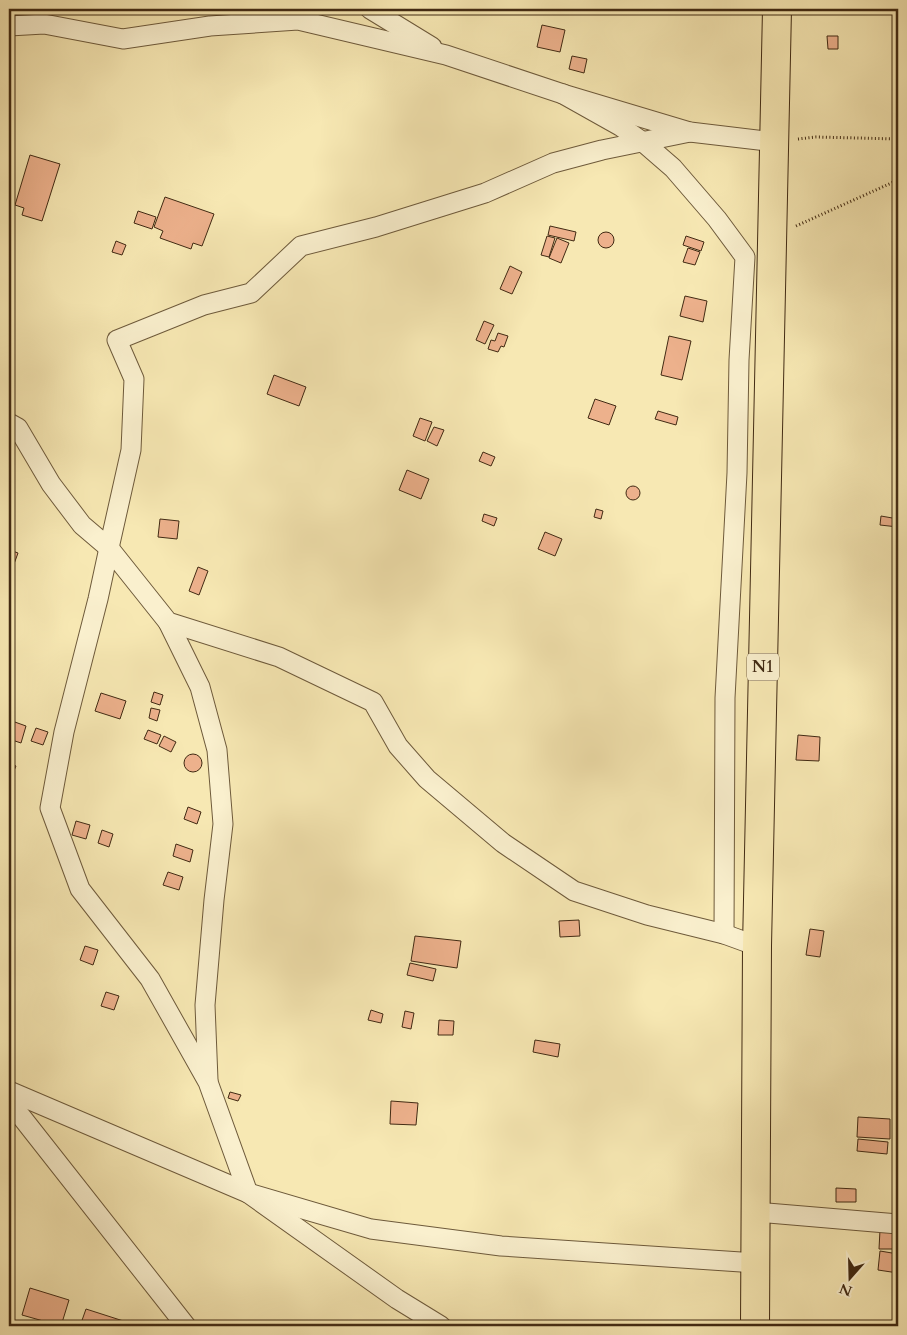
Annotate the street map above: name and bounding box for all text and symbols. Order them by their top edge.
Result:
road number: N1 [747,654,779,680]
north arrow [824,1252,874,1302]
text: N [837,1279,855,1301]

